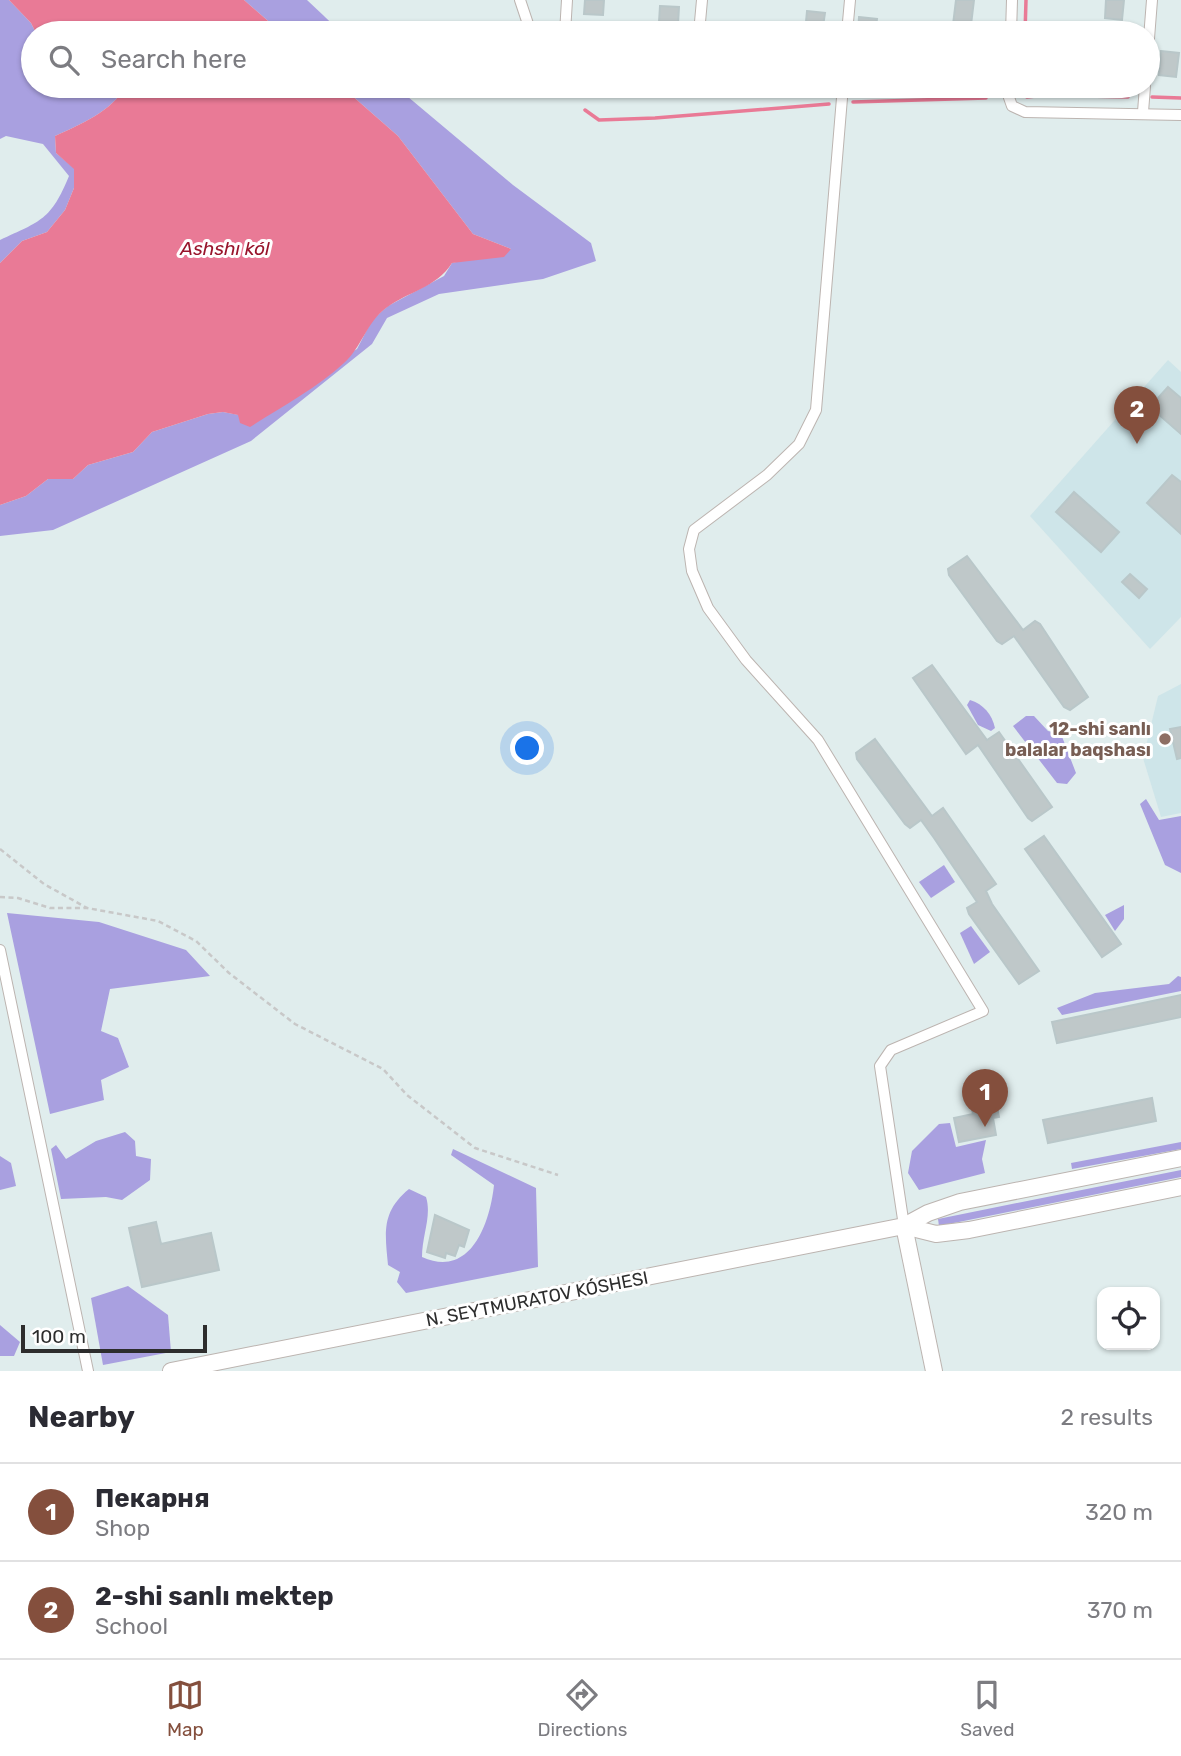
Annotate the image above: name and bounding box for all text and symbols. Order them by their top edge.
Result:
search box [21,21,1160,98]
icon: search [45,41,83,79]
text: Search here [101,44,247,75]
water label: Ashshı kól [179,237,270,260]
pin: 2 [1114,386,1160,444]
place label: 12-shi sanlı balalar baqshası [1005,718,1151,761]
your location [510,731,544,765]
marker: 12-shi sanlı balalar baqshası [1157,731,1173,747]
pin: 1 [962,1069,1008,1127]
street label: N. SEYTMURATOV KÓSHESI [424,1267,650,1331]
map controls [1097,1287,1160,1350]
button: locate [1097,1287,1160,1350]
scale bar [21,1322,206,1354]
text: 100 m [32,1325,86,1348]
text: Nearby [28,1399,135,1435]
text: 2 results [1061,1403,1153,1431]
text: Пекарня [95,1483,210,1514]
text: 1 [45,1498,57,1526]
text: 320 m [1085,1498,1153,1526]
text: Shop [95,1514,150,1542]
text: 2-shi sanlı mektep [95,1581,334,1612]
text: 2 [44,1596,58,1624]
text: 370 m [1087,1596,1153,1624]
text: School [95,1612,168,1640]
tab: Map [166,1676,204,1741]
tab: Directions [537,1676,627,1741]
tab: Saved [960,1676,1015,1741]

